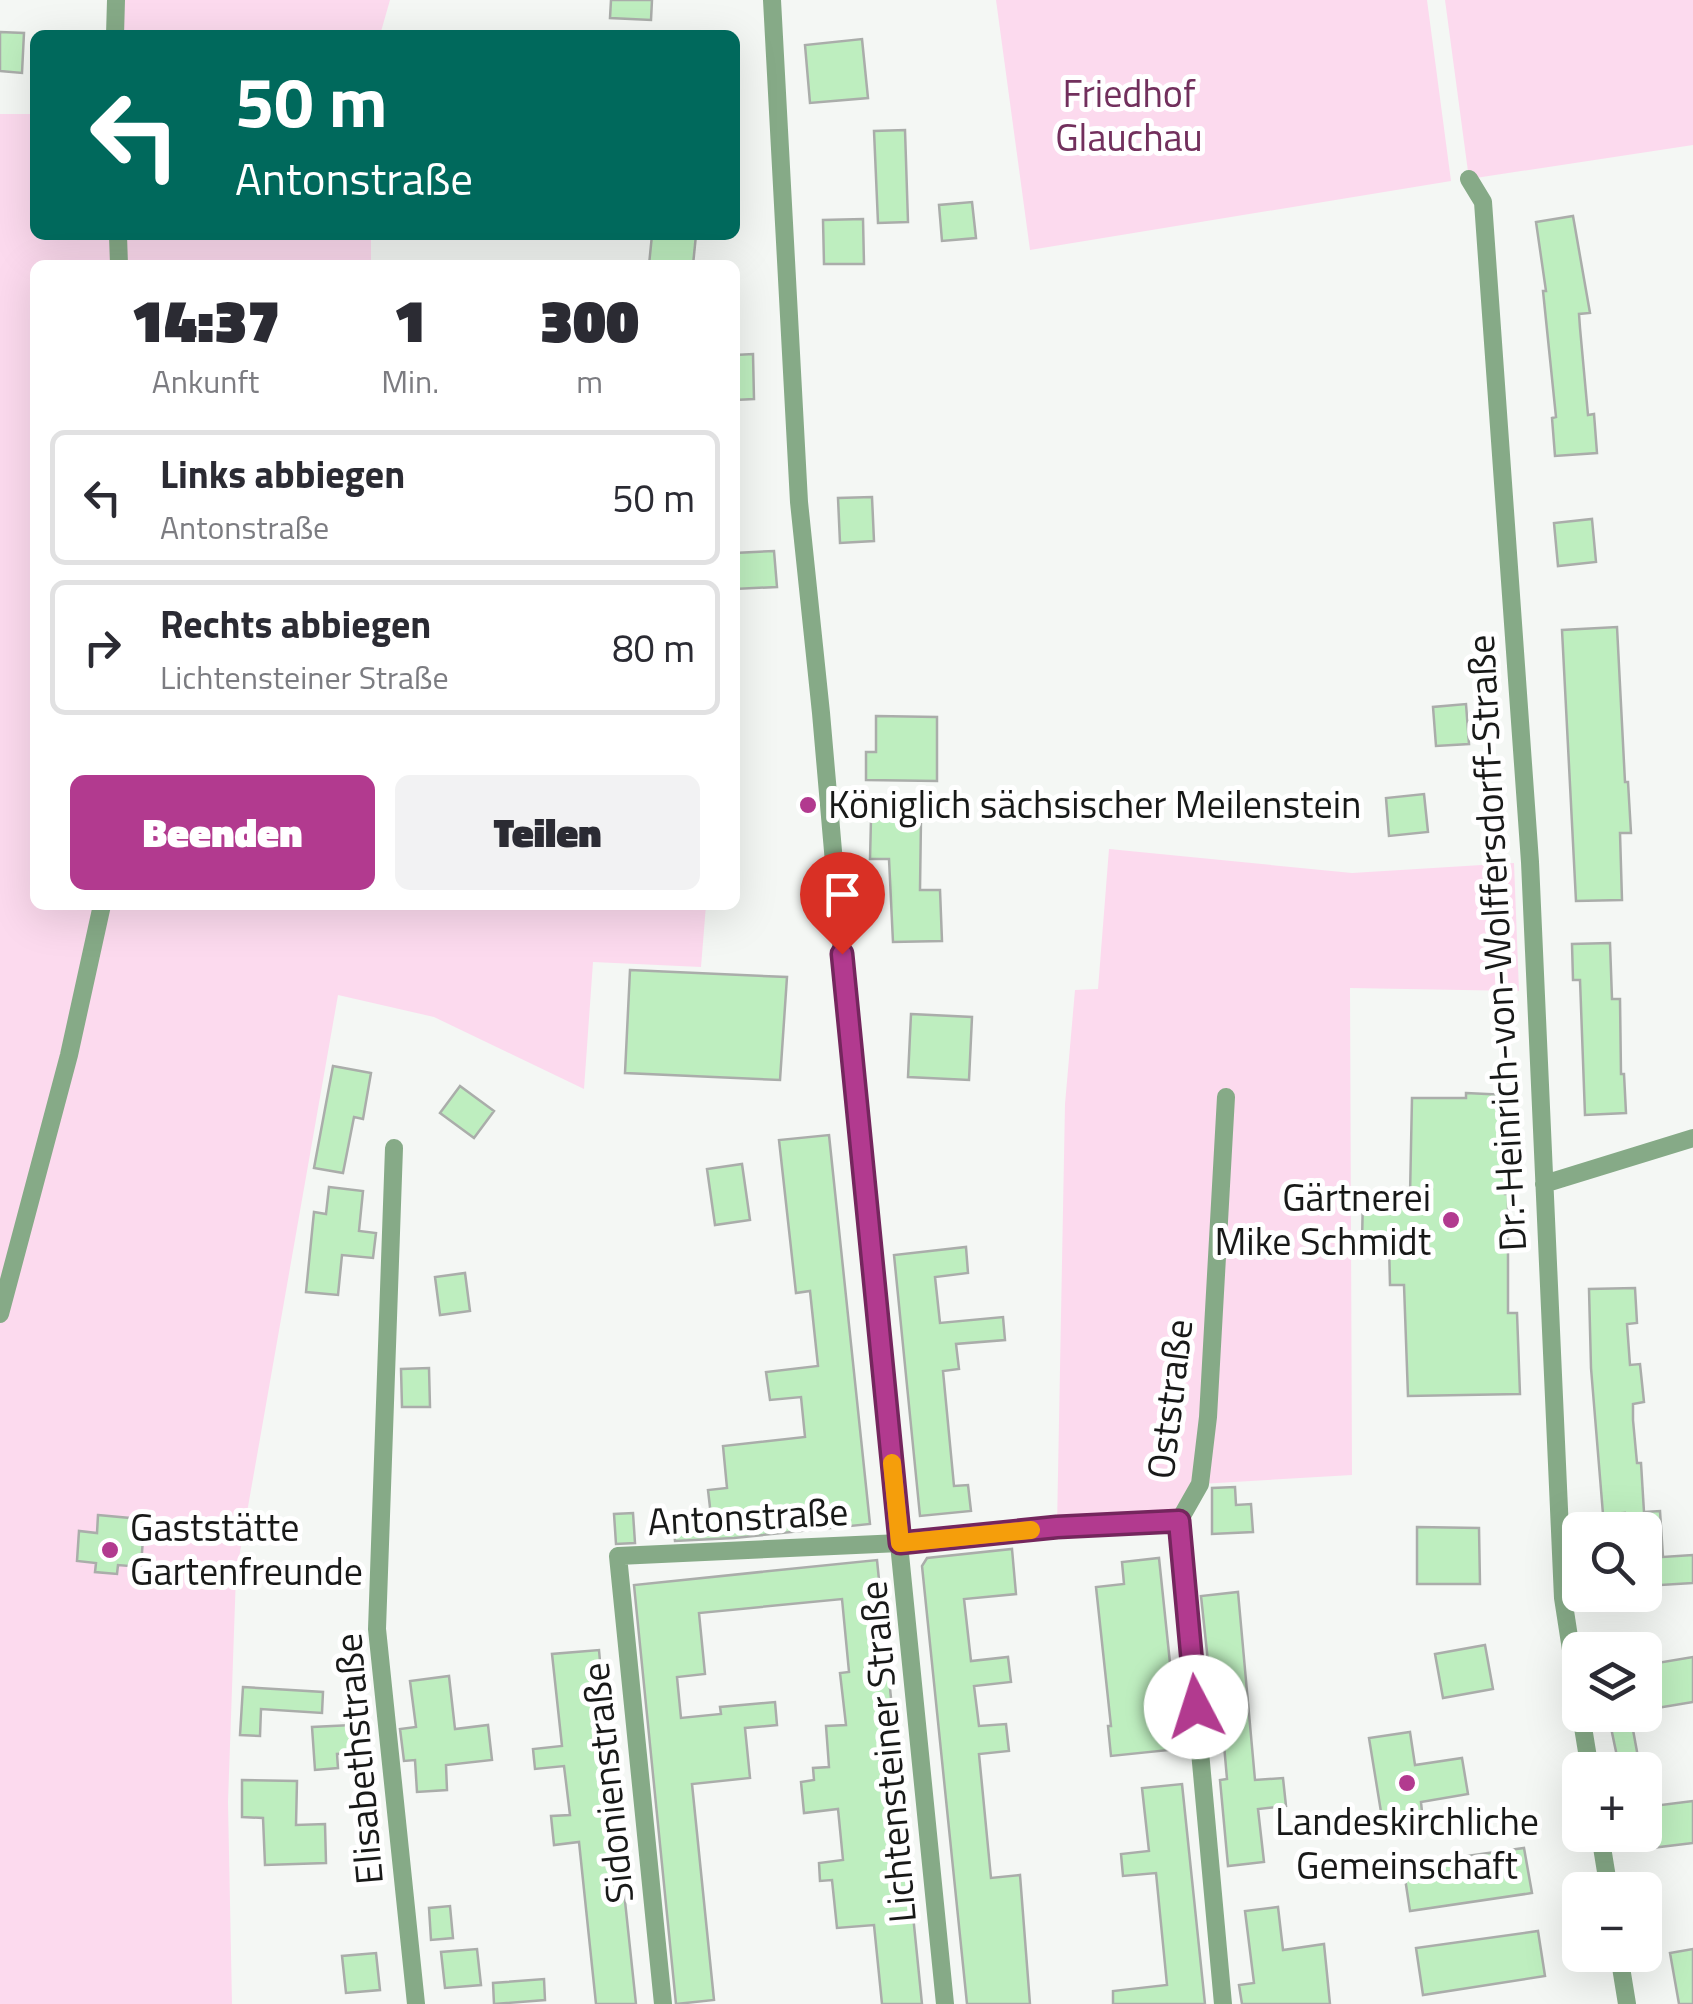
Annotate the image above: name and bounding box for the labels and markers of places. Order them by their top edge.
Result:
place label: Königlich sächsischer Meilenstein [828,775,1361,833]
marker: Königlich sächsischer Meilenstein [797,794,819,816]
pin [800,852,885,955]
place label: Gärtnerei Mike Schmidt [1214,1168,1431,1270]
marker: Gärtnerei Mike Schmidt [1440,1209,1462,1231]
place label: Gaststätte Gartenfreunde [130,1498,363,1600]
marker: Gaststätte Gartenfreunde [99,1539,121,1561]
marker: Landeskirchliche Gemeinschaft [1396,1772,1418,1794]
place label: Landeskirchliche Gemeinschaft [1275,1792,1539,1894]

